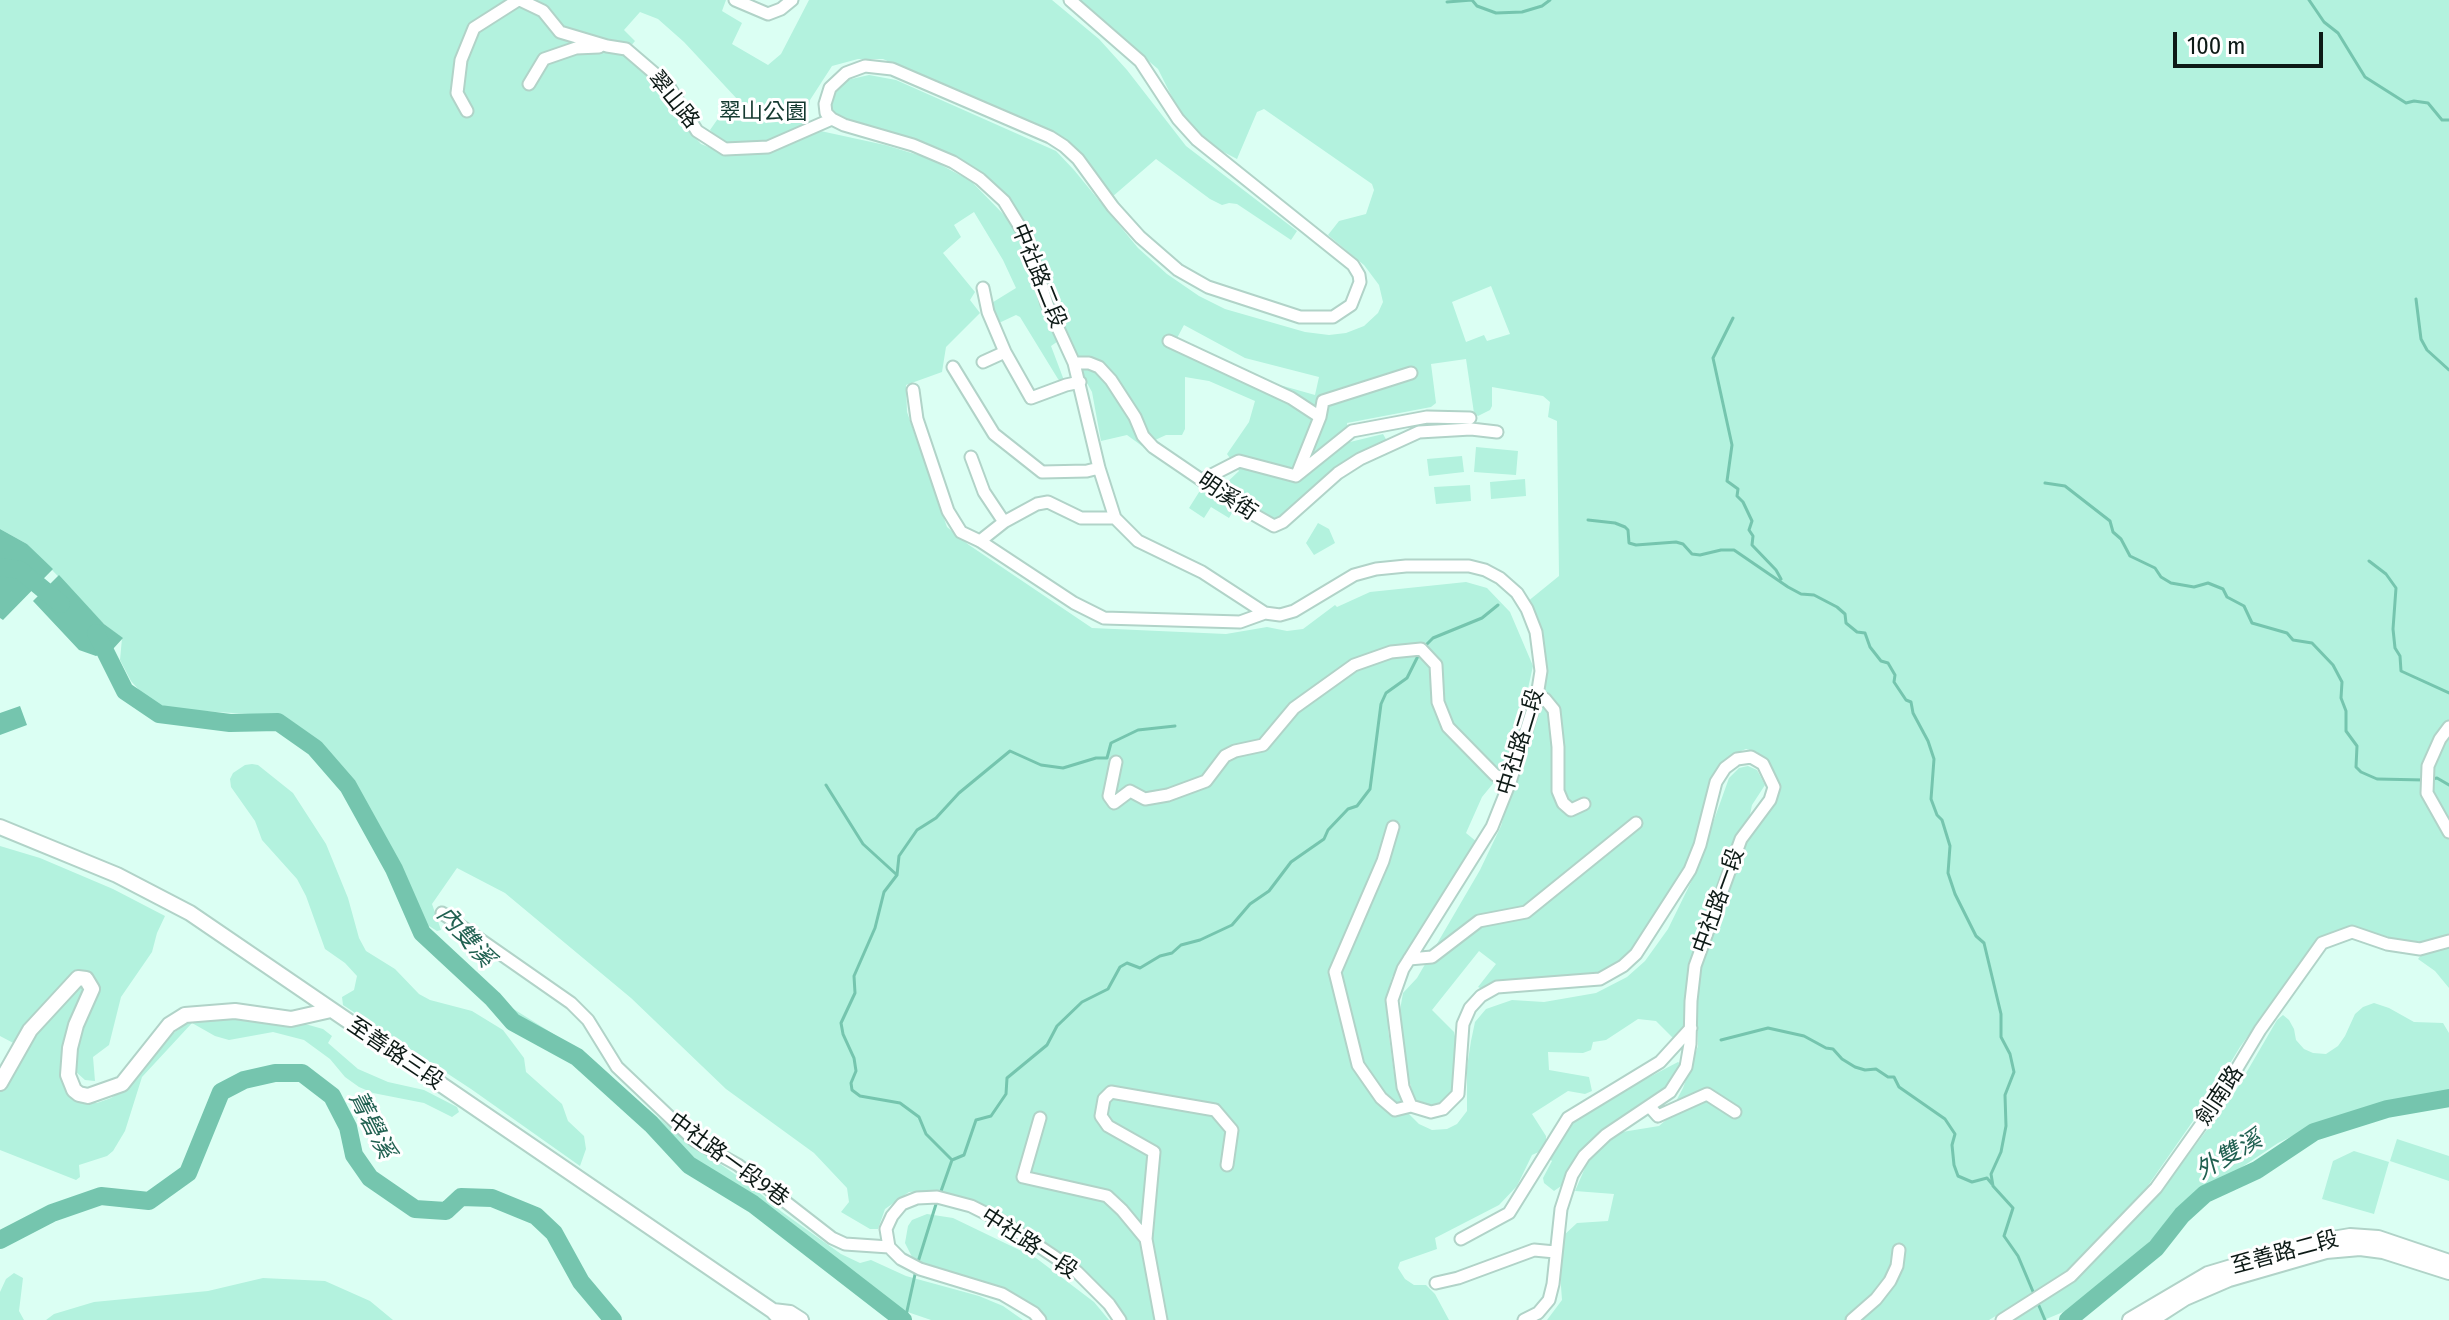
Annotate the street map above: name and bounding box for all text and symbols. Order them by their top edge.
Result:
scale bar [2177,16,2327,66]
text: 100 m [2187,32,2245,60]
street label: 翠山路 [642,66,704,134]
park label: 翠山公園 [719,100,807,126]
street label: 中社路二段 [1005,220,1071,332]
street label: 明溪街 [1192,468,1262,526]
street label: 中社路二段 [1492,686,1550,798]
street label: 中社路一段 [1688,845,1750,957]
water label: 內雙溪 [430,901,500,973]
street label: 至善路三段 [342,1012,448,1096]
street label: 劍南路 [2191,1061,2249,1131]
water label: 菁礐溪 [342,1086,400,1164]
street label: 中社路一段9巷 [663,1107,793,1213]
water label: 外雙溪 [2191,1126,2267,1186]
street label: 中社路一段 [976,1203,1082,1285]
street label: 至善路二段 [2228,1226,2342,1280]

